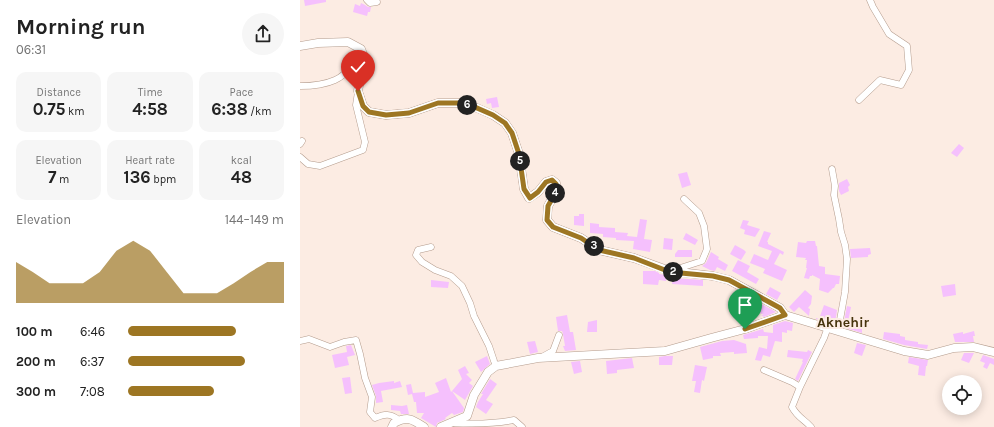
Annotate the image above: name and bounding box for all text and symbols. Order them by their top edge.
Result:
button: share [242,13,284,55]
text: Morning run [16,14,145,40]
text: 06:31 [16,42,46,57]
pin [341,50,375,91]
icon: check [347,56,369,78]
text: Distance [36,86,81,99]
text: Time [138,86,162,99]
text: Pace [230,86,253,99]
pin: 6 [457,95,477,115]
text: 6 [464,98,470,111]
text: 0.75 [33,99,65,119]
text: 4:58 [132,99,168,119]
text: 6:38 [211,99,248,119]
text: km [65,105,85,118]
text: /km [248,105,271,118]
pin: 5 [510,151,530,171]
text: Elevation [35,154,82,167]
text: Heart rate [125,154,175,167]
text: kcal [231,154,252,167]
text: 5 [517,154,523,167]
text: 7 [48,167,56,187]
text: 136 [124,167,151,187]
text: 48 [231,167,252,187]
text: m [56,173,69,186]
text: bpm [151,173,176,186]
pin: 4 [545,183,565,203]
text: 4 [552,186,558,199]
text: Elevation [16,212,71,227]
text: 144–149 m [225,212,284,227]
pin: 3 [584,236,604,256]
text: 3 [591,239,597,252]
pin: 2 [663,262,683,282]
text: 2 [670,265,676,278]
pin [728,288,762,329]
icon: arrive [734,294,756,316]
district label: Aknehir [817,314,869,331]
text: 100 m [16,324,53,339]
text: 6:46 [80,324,105,339]
text: 200 m [16,354,56,369]
text: 6:37 [80,354,104,369]
map controls [942,375,982,415]
button: locate [942,375,982,415]
text: 300 m [16,384,56,399]
text: 7:08 [80,384,105,399]

